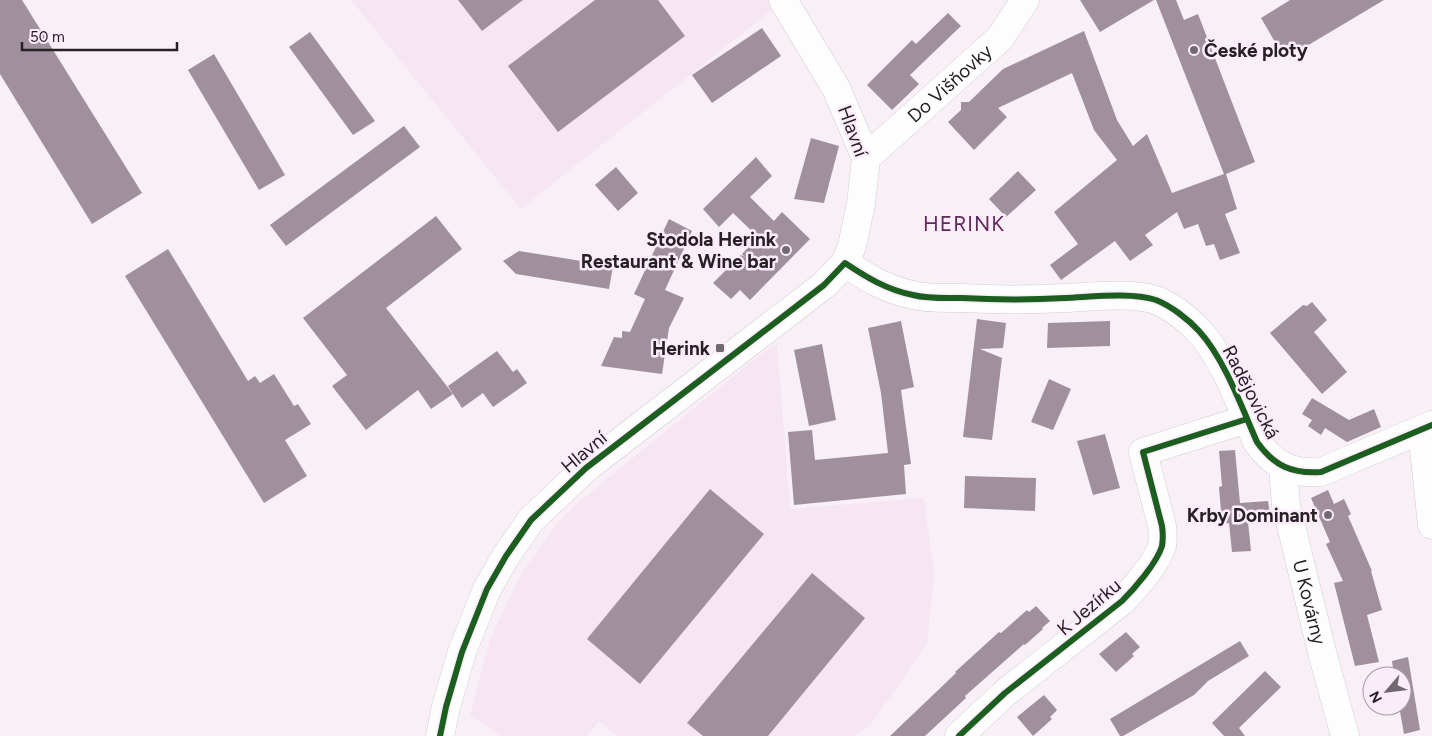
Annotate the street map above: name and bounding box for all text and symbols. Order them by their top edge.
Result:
scale bar [22,20,178,52]
text: 50 m [30,28,65,46]
street label: Do Višňovky [902,39,997,127]
place label: České ploty [1204,39,1308,62]
marker: České ploty [1188,44,1200,56]
street label: Hlavní [833,102,873,161]
district label: HERINK [923,211,1005,236]
place label: Stodola Herink Restaurant & Wine bar [581,228,777,273]
marker: Stodola Herink Restaurant & Wine bar [780,244,792,256]
place label: Herink [652,337,711,360]
street label: Radějovická [1218,341,1284,443]
marker: Herink [714,342,726,354]
street label: Hlavní [556,425,613,478]
place label: Krby Dominant [1187,504,1318,527]
marker: Krby Dominant [1322,509,1334,521]
street label: U Kovárny [1288,557,1331,647]
street label: K Jezírku [1052,574,1126,640]
north arrow [1362,666,1412,716]
text: N [1366,688,1386,706]

